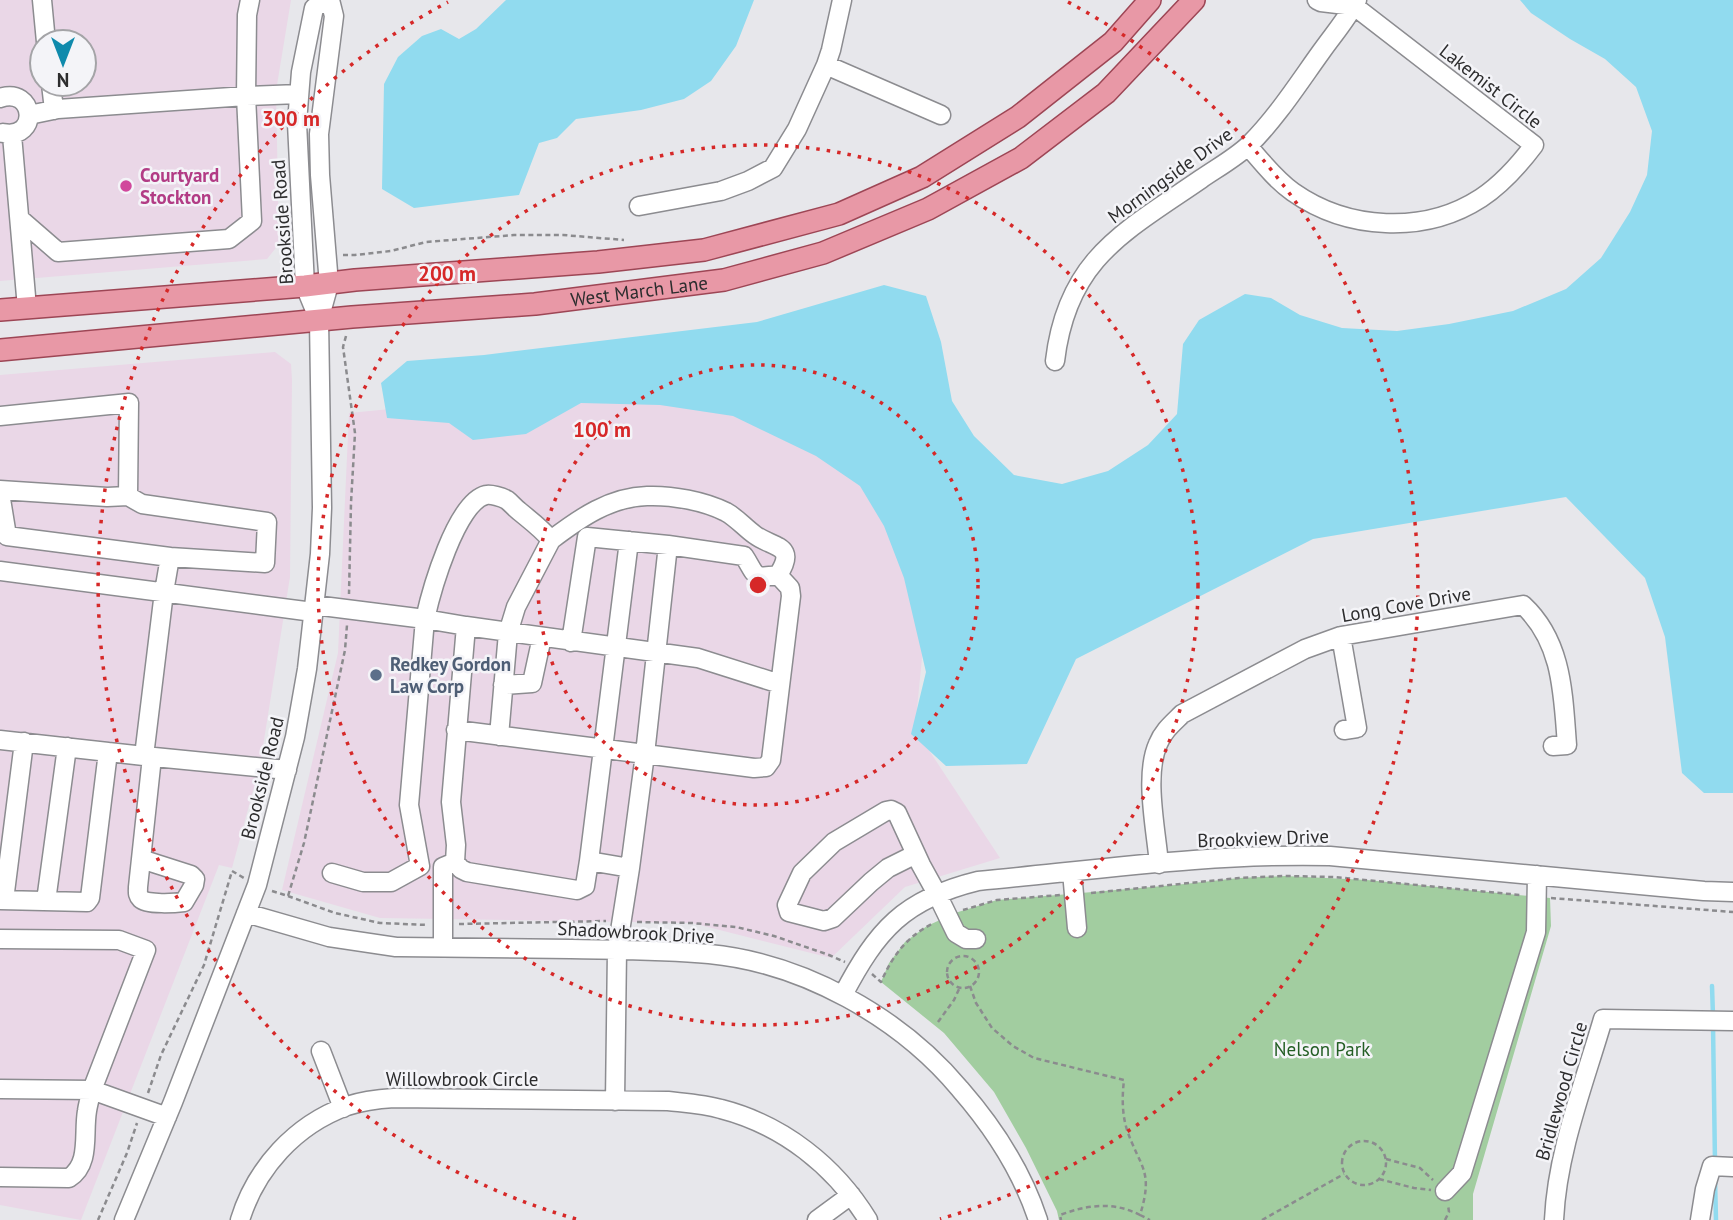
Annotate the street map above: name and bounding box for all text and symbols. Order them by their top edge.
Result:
north arrow [28,28,98,98]
street label: Lakemist Circle [1435,38,1547,134]
text: N [57,68,69,92]
text: 300 m [262,105,320,132]
street label: Morningside Drive [1103,122,1237,228]
street label: Brookside Road [266,159,298,285]
place label: Courtyard Stockton [140,163,219,209]
marker: Courtyard Stockton [118,178,134,194]
text: 200 m [418,260,476,287]
street label: West March Lane [569,270,709,311]
text: 100 m [573,416,631,443]
centre of rings [746,573,770,597]
street label: Long Cove Drive [1339,581,1473,627]
place label: Redkey Gordon Law Corp [390,652,511,698]
marker: Redkey Gordon Law Corp [368,667,384,683]
street label: Brookside Road [235,714,289,842]
street label: Brookview Drive [1197,824,1329,852]
street label: Shadowbrook Drive [557,916,715,948]
street label: Bridlewood Circle [1530,1019,1592,1163]
park label: Nelson Park [1274,1037,1370,1061]
street label: Willowbrook Circle [386,1067,538,1091]

